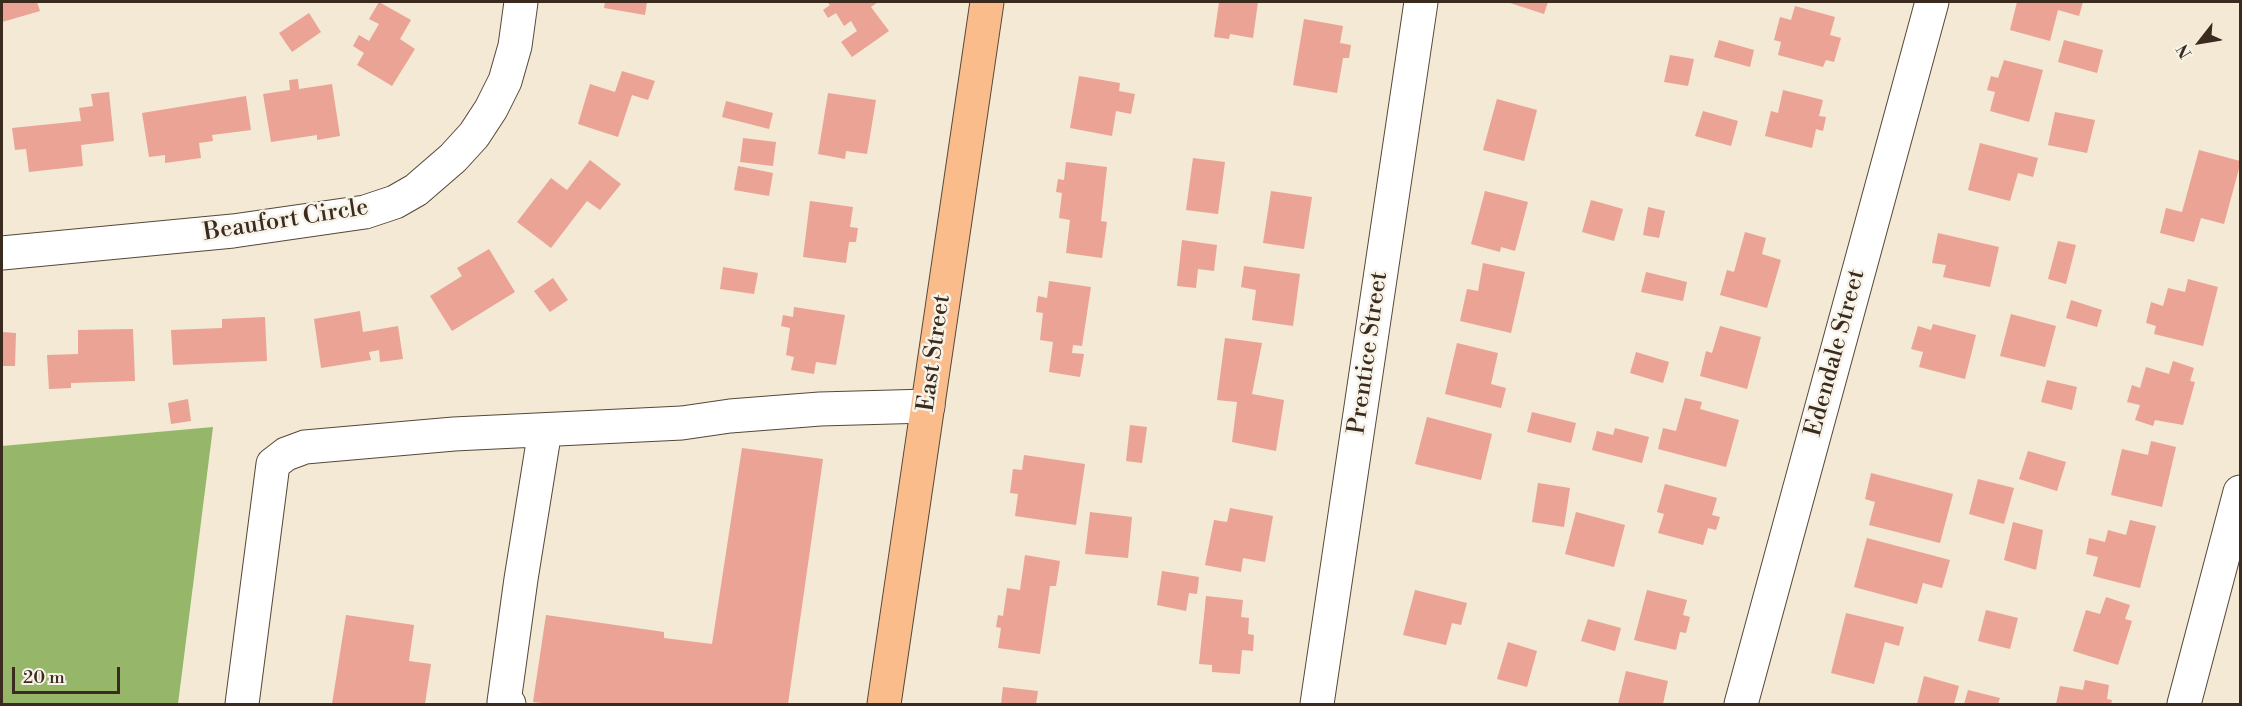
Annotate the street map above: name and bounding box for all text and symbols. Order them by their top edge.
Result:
north arrow [2170,12,2230,72]
text: N [2173,41,2196,62]
street label: Beaufort Circle [201,194,371,248]
street label: Edendale Street [1800,266,1872,440]
street label: Prentice Street [1343,270,1395,436]
street label: East Street [913,293,957,413]
scale bar [15,655,123,693]
text: 20 m [23,666,65,689]

